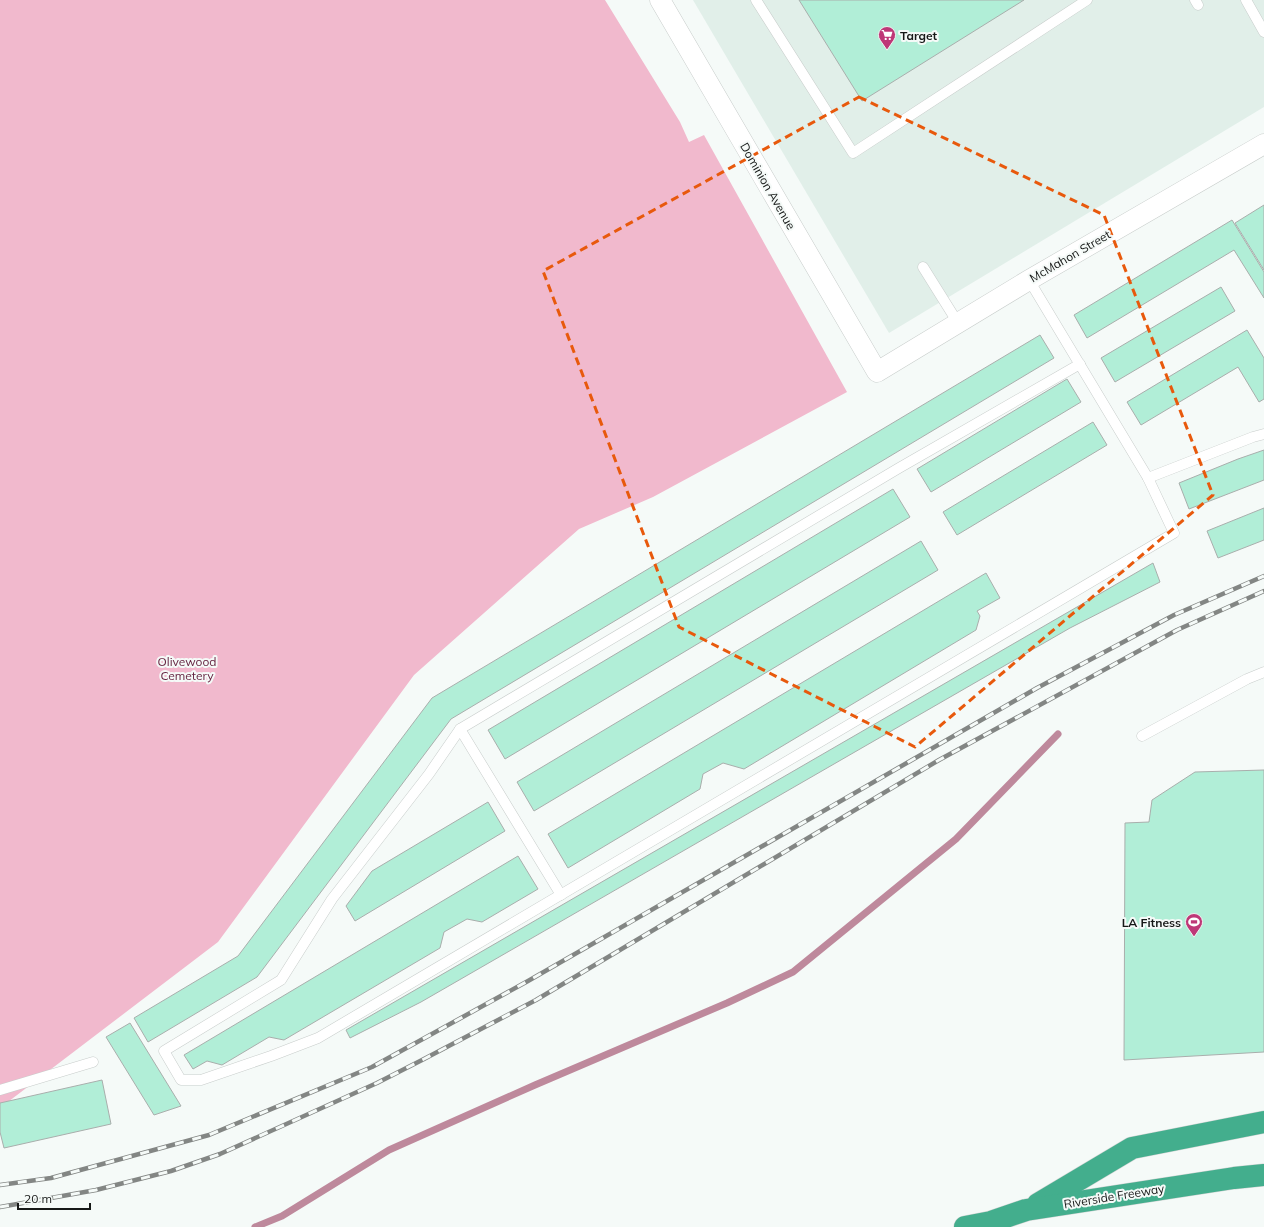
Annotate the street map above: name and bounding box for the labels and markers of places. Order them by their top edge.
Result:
supermarket icon: Target [877,25,897,50]
place label: Target [900,28,938,43]
sports icon: LA Fitness [1184,912,1204,937]
place label: LA Fitness [1122,915,1181,930]

